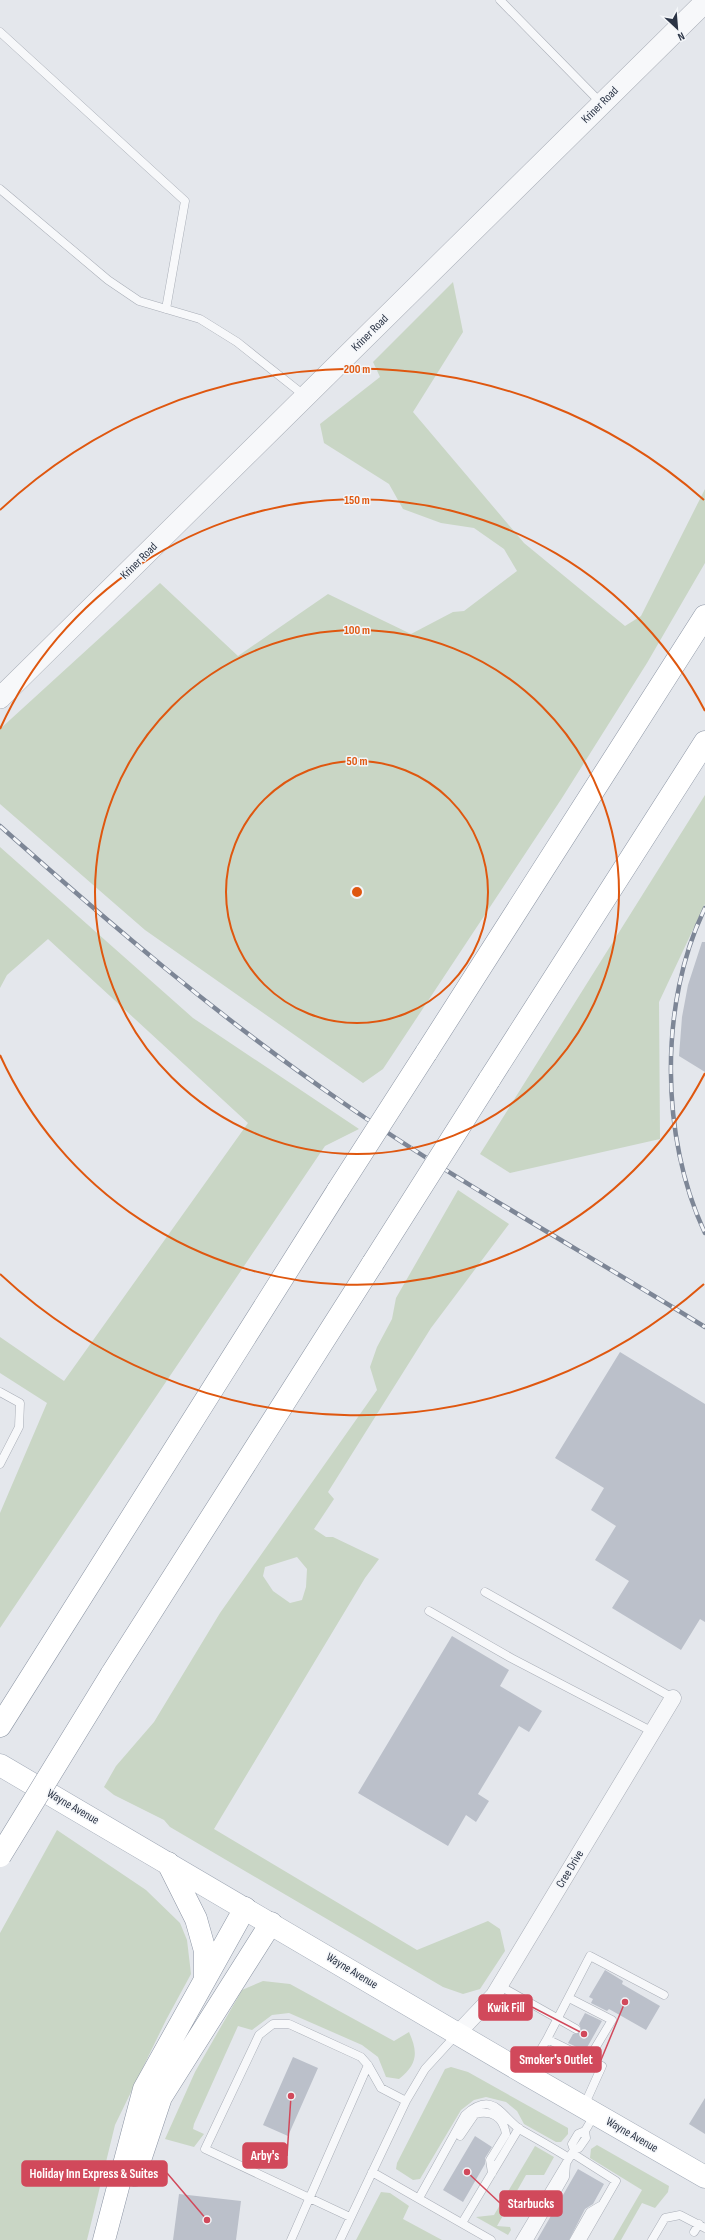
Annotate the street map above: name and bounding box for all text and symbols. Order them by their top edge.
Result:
north arrow [657,8,697,48]
text: N [676,29,687,44]
street label: Kriner Road [578,83,622,127]
street label: Kriner Road [348,311,392,355]
text: 200 m [344,362,370,377]
text: 150 m [344,493,370,508]
street label: Kriner Road [117,539,161,583]
text: 100 m [344,623,370,638]
text: 50 m [347,754,367,769]
centre of rings [350,885,364,899]
street label: Wayne Avenue [44,1786,102,1828]
street label: Cree Drive [553,1847,587,1891]
street label: Wayne Avenue [323,1950,381,1992]
callout: Kwik Fill [479,1995,532,2020]
text: Kwik Fill [487,2000,525,2016]
callout: Smoker's Outlet [511,2047,601,2072]
text: Smoker's Outlet [519,2052,594,2068]
street label: Wayne Avenue [603,2114,661,2156]
callout: Arby's [243,2143,287,2168]
text: Arby's [250,2148,279,2164]
callout: Holiday Inn Express & Suites [22,2161,167,2186]
text: Holiday Inn Express & Suites [30,2166,158,2182]
callout: Starbucks [500,2191,562,2216]
text: Starbucks [508,2196,554,2212]

